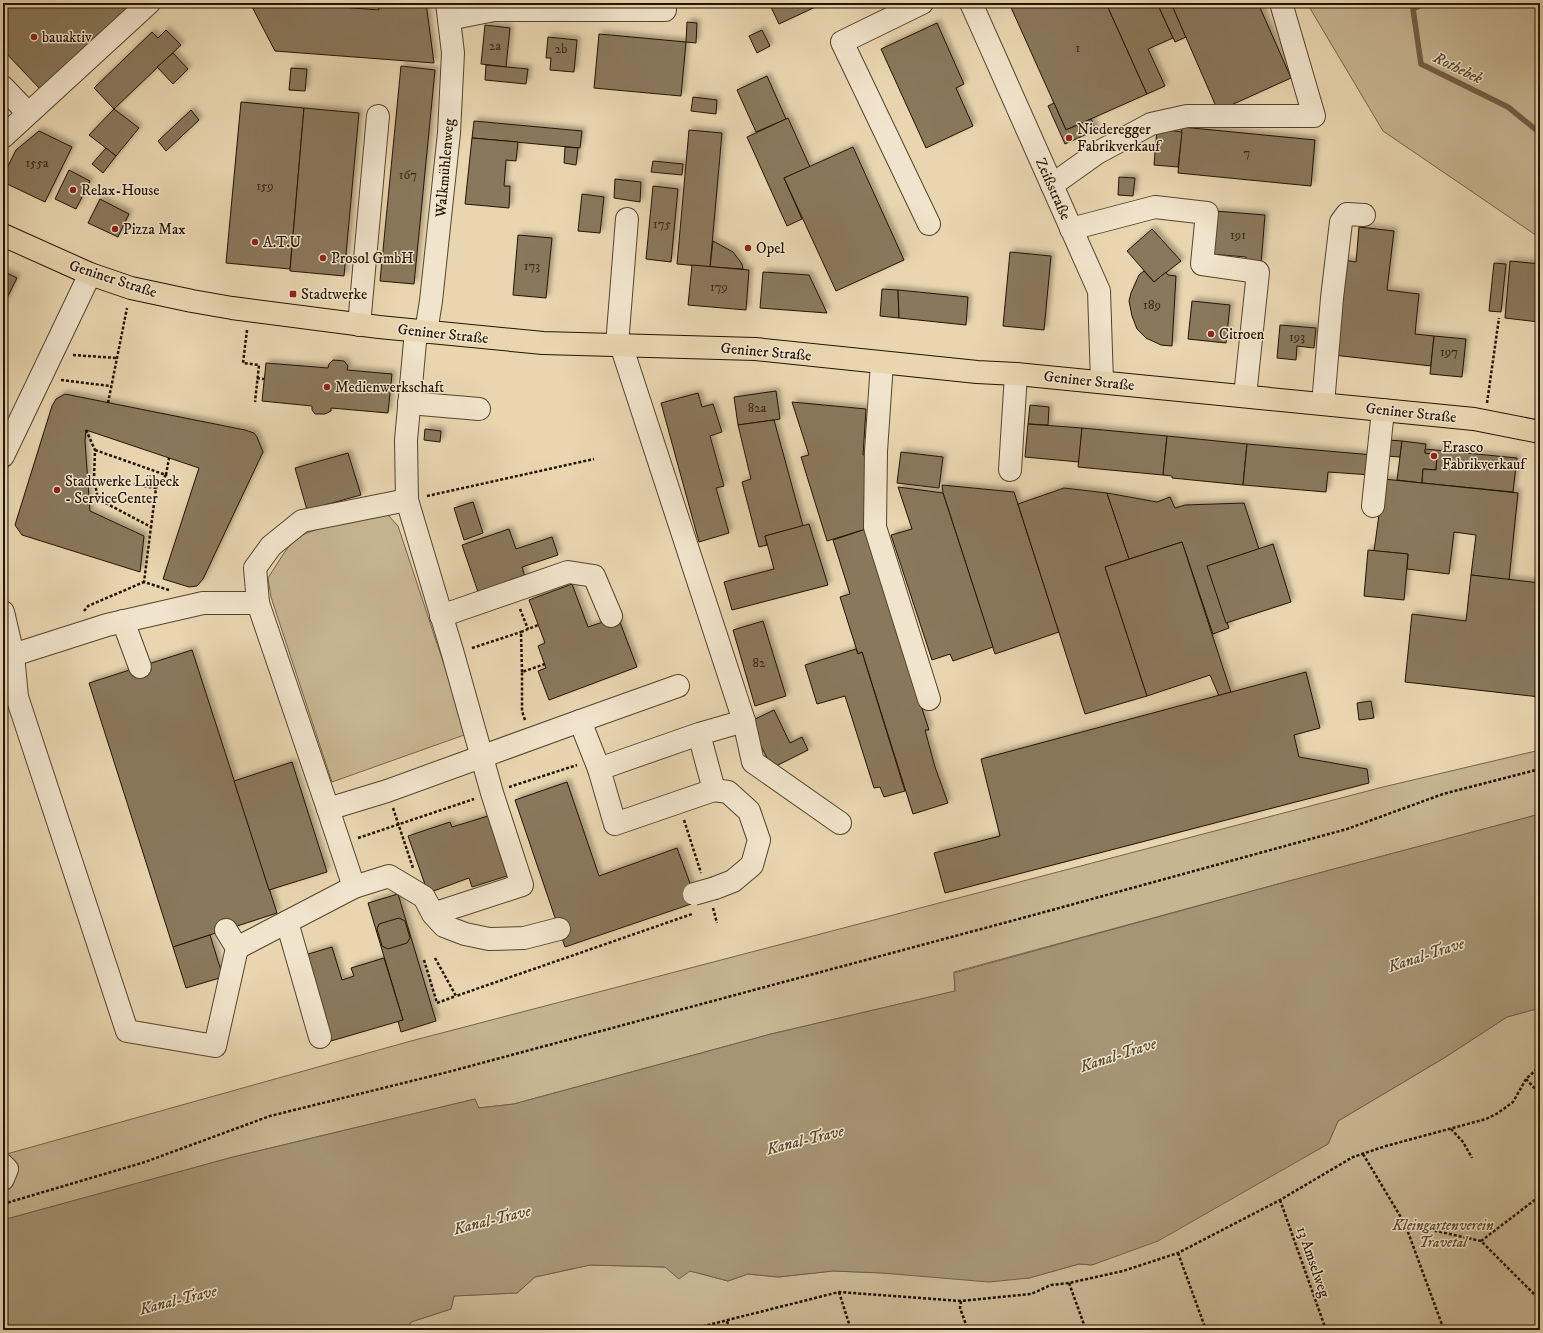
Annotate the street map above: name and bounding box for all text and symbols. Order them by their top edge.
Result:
place label: bauaktiv [42,28,92,47]
marker: bauaktiv [29,32,39,42]
house number: 2a [489,38,501,54]
house number: 1 [1076,40,1081,56]
house number: 2b [555,41,567,57]
water label: Rothebek [1429,47,1486,89]
street label: Walkmühlenweg [431,117,459,219]
place label: Niederegger Fabrikverkauf [1077,120,1162,156]
marker: Niederegger Fabrikverkauf [1064,133,1074,143]
house number: 7 [1244,145,1251,161]
house number: 155a [25,155,49,171]
street label: Zeißstraße [1031,155,1075,223]
house number: 167 [399,167,417,183]
house number: 159 [256,178,274,194]
place label: Relax-House [81,181,160,200]
marker: Relax-House [68,185,78,195]
house number: 175 [653,216,672,232]
place label: Pizza Max [123,220,186,239]
marker: Pizza Max [110,224,120,234]
house number: 191 [1230,227,1246,243]
place label: A.T.U [263,233,302,252]
marker: A.T.U [250,237,260,247]
place label: Opel [756,239,785,258]
marker: Opel [743,243,753,253]
place label: Prosol GmbH [331,249,414,268]
marker: Prosol GmbH [318,253,328,263]
street label: Geniner Straße [67,256,159,302]
house number: 173 [524,258,540,274]
house number: 179 [710,279,728,295]
place label: Stadtwerke [301,285,367,304]
marker: Stadtwerke [288,289,298,299]
house number: 189 [1143,297,1161,313]
street label: Geniner Straße [397,320,489,348]
place label: Citroen [1219,325,1265,344]
marker: Citroen [1206,329,1216,339]
house number: 193 [1289,329,1305,345]
street label: Geniner Straße [720,339,812,365]
house number: 197 [1440,344,1458,360]
street label: Geniner Straße [1043,367,1135,395]
place label: Medienwerkschaft [335,378,444,397]
marker: Medienwerkschaft [322,382,332,392]
street label: Geniner Straße [1365,399,1457,427]
house number: 82a [748,400,767,416]
place label: Erasco Fabrikverkauf [1442,438,1527,474]
marker: Erasco Fabrikverkauf [1429,451,1439,461]
place label: Stadtwerke Lübeck - ServiceCenter [65,472,180,508]
marker: Stadtwerke Lübeck - ServiceCenter [52,485,62,495]
house number: 82 [753,655,766,671]
water label: Kanal-Trave [1384,933,1467,977]
water label: Kanal-Trave [1076,1033,1159,1077]
water label: Kanal-Trave [763,1121,846,1159]
water label: Kanal-Trave [450,1201,533,1239]
park label: Kleingartenverein Travetal [1391,1216,1494,1252]
street label: 13 Amselweg [1292,1224,1334,1301]
water label: Kanal-Trave [136,1281,219,1319]

